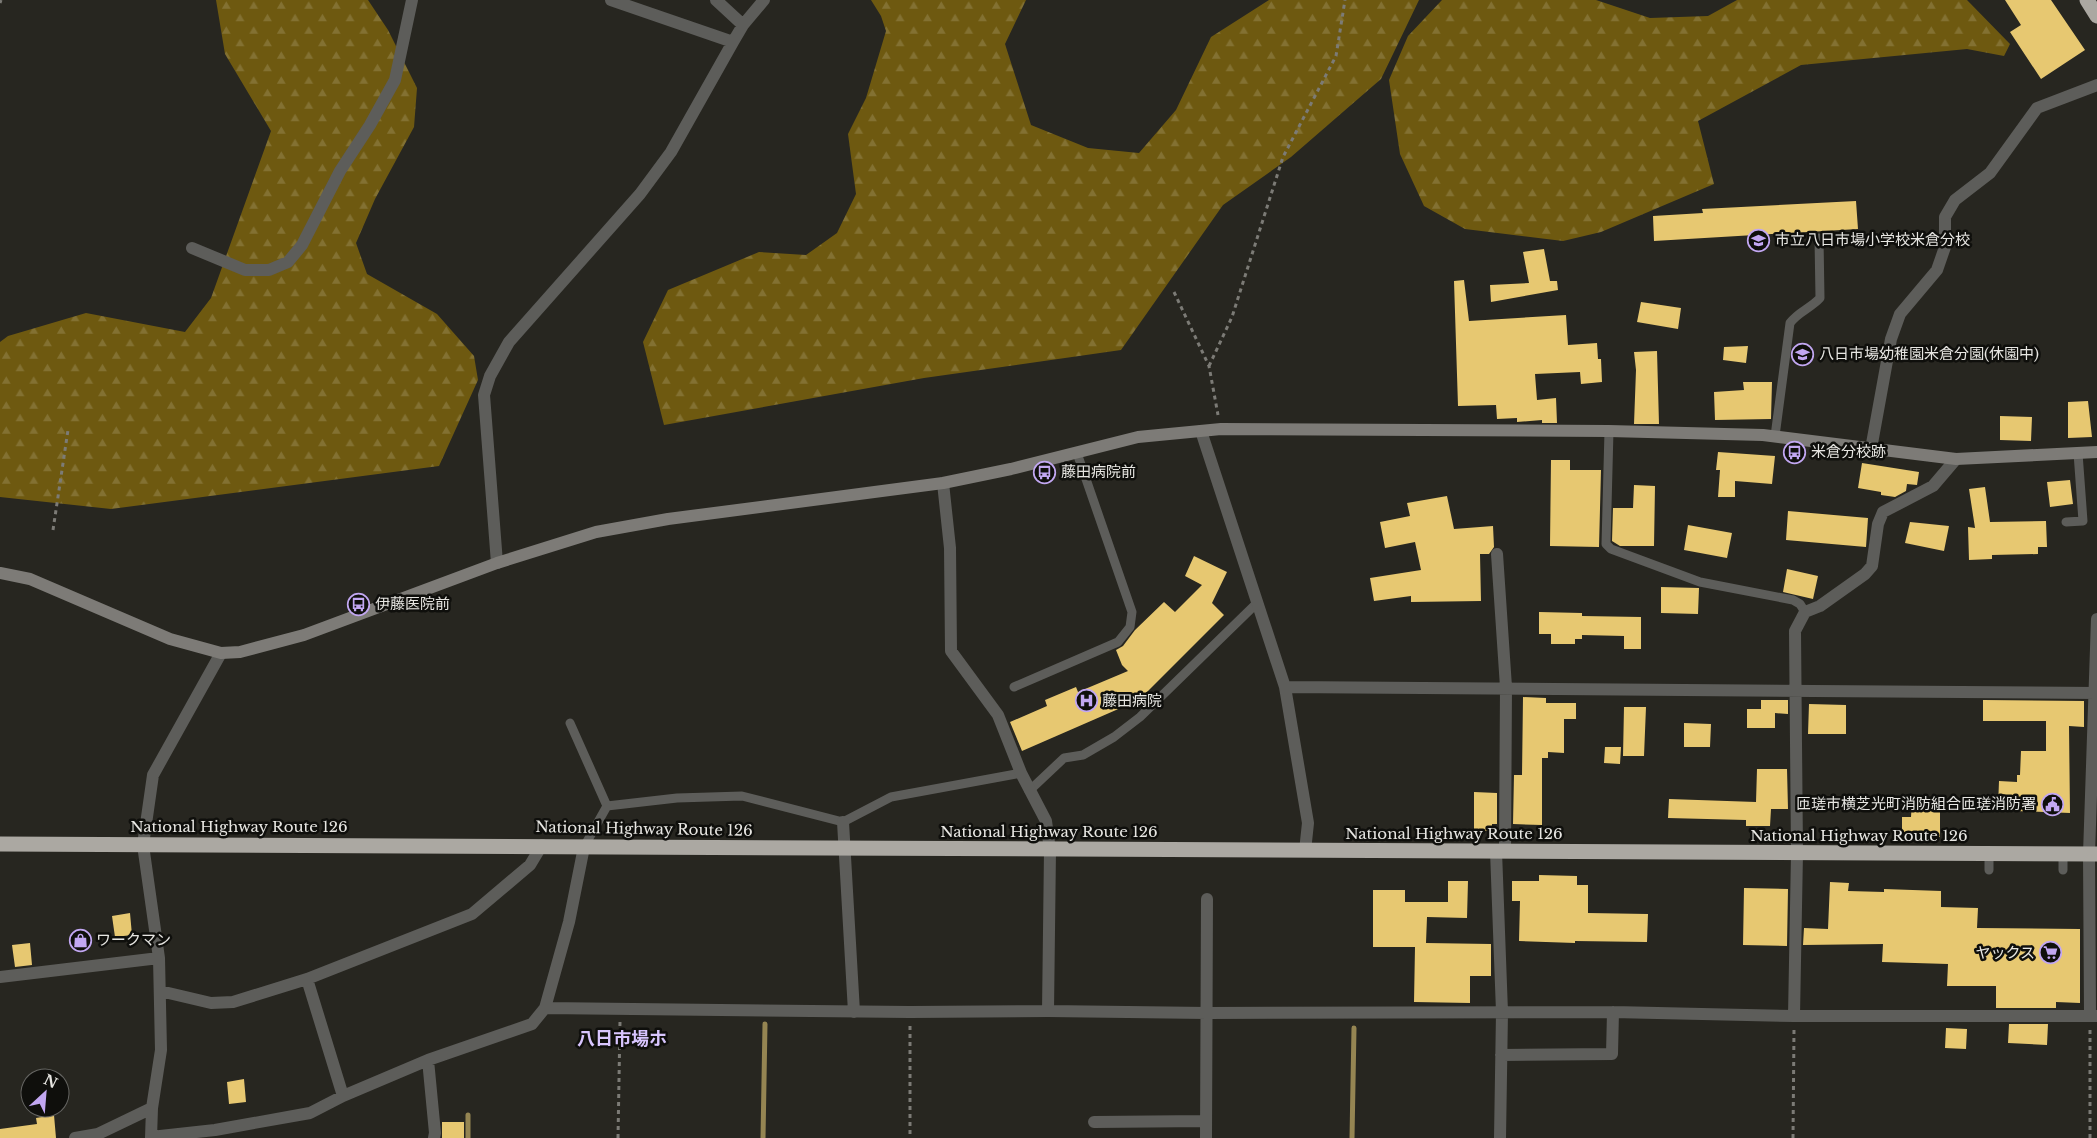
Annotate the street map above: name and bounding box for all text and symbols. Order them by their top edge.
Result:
school or university icon: 市立八日市場小学校米倉分校 [1747,228,1771,252]
place label: 市立八日市場小学校米倉分校 [1775,230,1970,249]
school or university icon: 八日市場幼稚園米倉分園(休園中) [1791,342,1815,366]
place label: 八日市場幼稚園米倉分園(休園中) [1819,344,2039,363]
bus stop icon: 米倉分校跡 [1783,440,1807,464]
place label: 米倉分校跡 [1811,442,1886,461]
bus stop icon: 藤田病院前 [1033,460,1057,484]
place label: 藤田病院前 [1061,462,1136,481]
bus stop icon: 伊藤医院前 [347,592,371,616]
place label: 伊藤医院前 [375,594,450,613]
hospital icon: 藤田病院 [1074,689,1098,713]
place label: 藤田病院 [1102,691,1162,710]
public building icon: 匝瑳市横芝光町消防組合匝瑳消防署 [2040,792,2064,816]
place label: 匝瑳市横芝光町消防組合匝瑳消防署 [1796,794,2036,813]
street label: National Highway Route 126 [130,817,348,836]
street label: National Highway Route 126 [535,817,753,840]
street label: National Highway Route 126 [940,822,1158,841]
street label: National Highway Route 126 [1345,824,1563,843]
street label: National Highway Route 126 [1750,826,1968,845]
shop icon: ワークマン [68,928,92,952]
place label: ワークマン [96,930,171,949]
supermarket icon: ヤックス [2039,941,2063,965]
place label: ヤックス [1975,943,2035,962]
district label: 八日市場ホ [577,1028,667,1050]
north arrow [20,1068,70,1118]
text: N [41,1070,61,1092]

